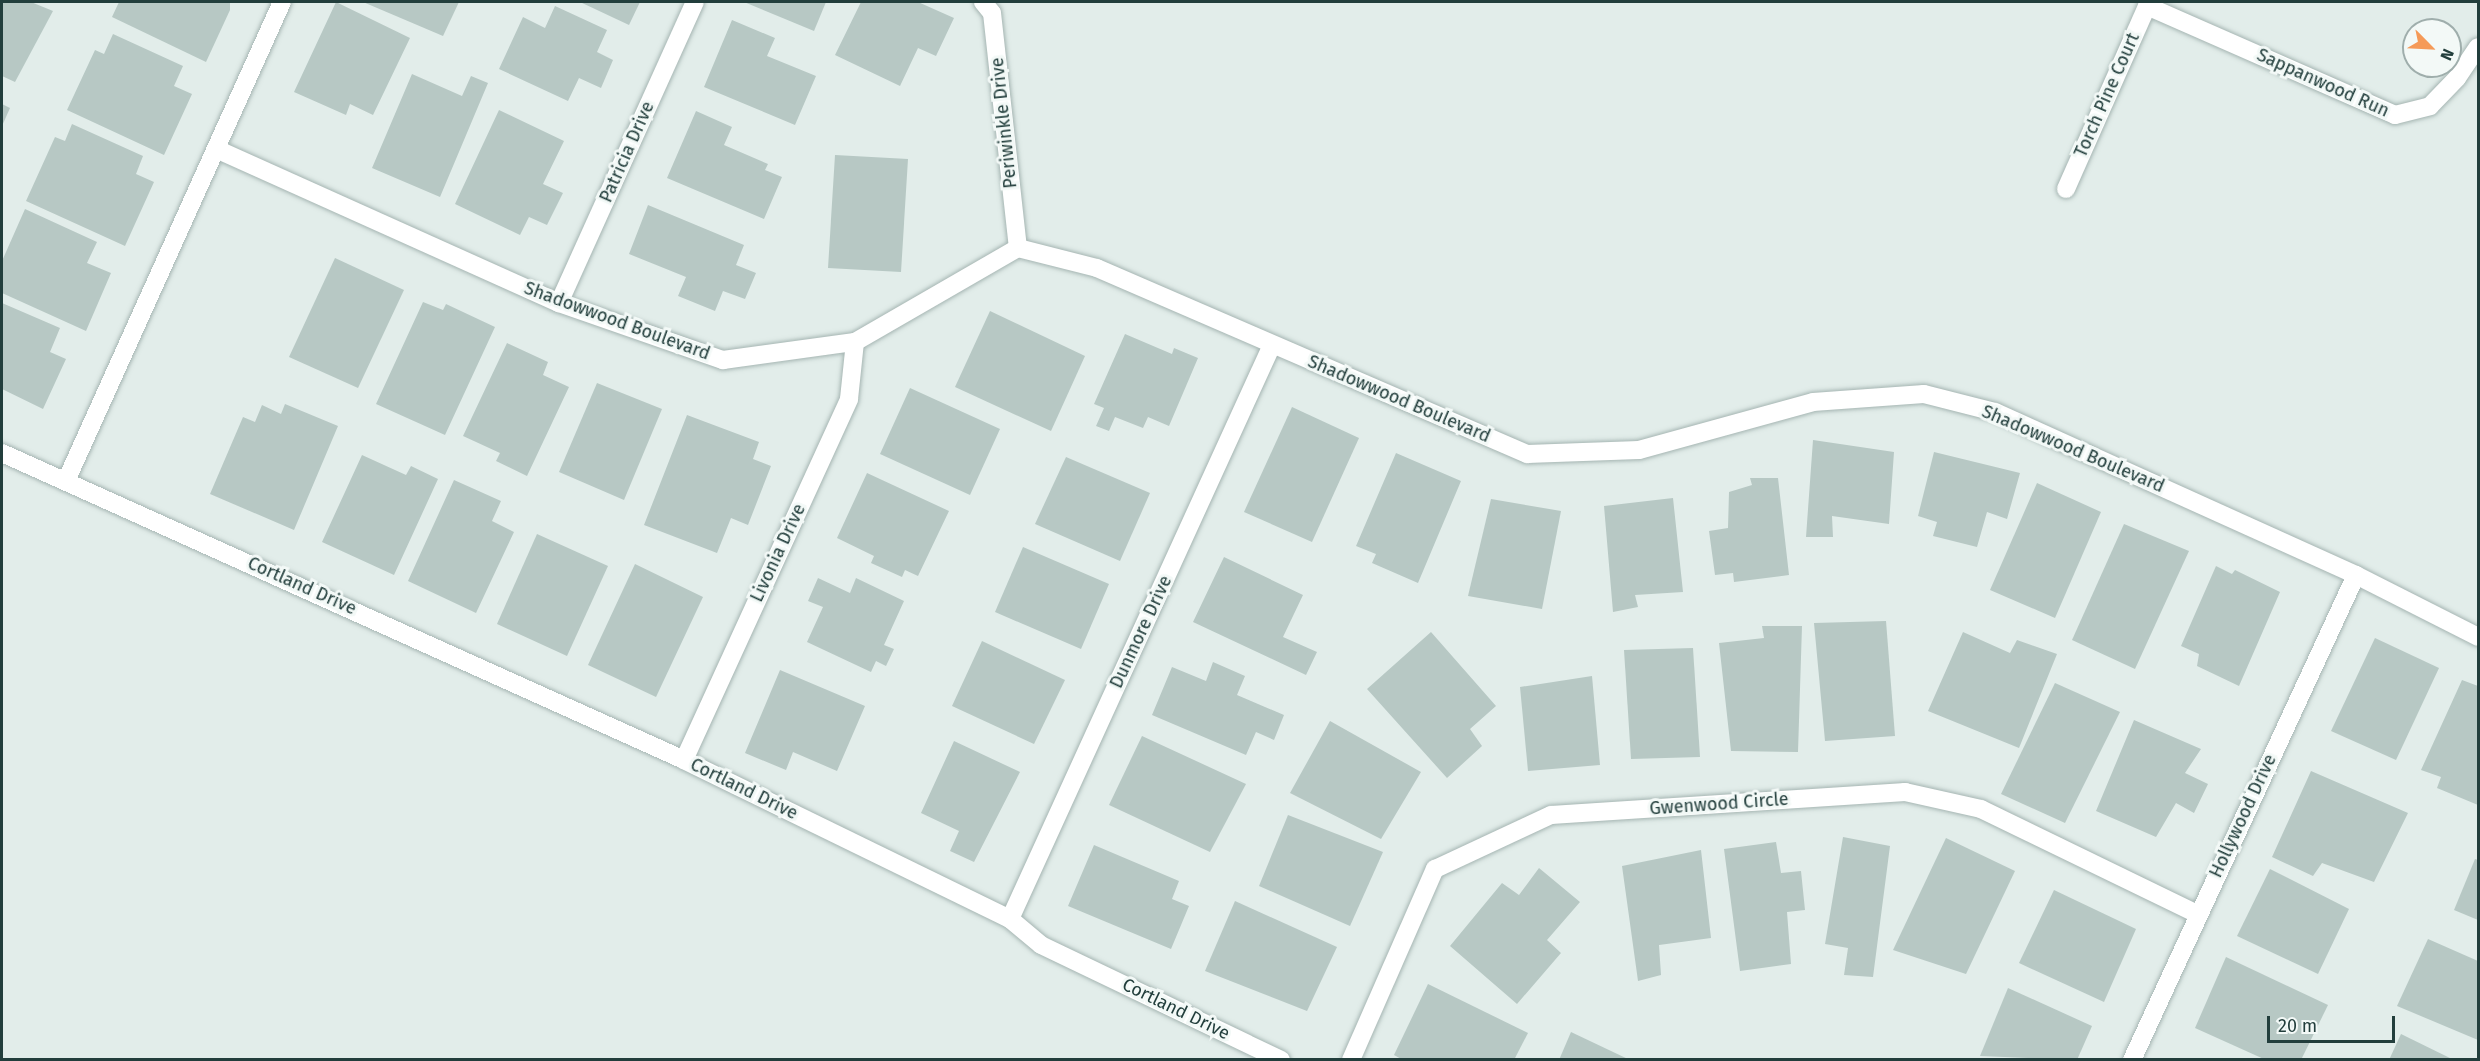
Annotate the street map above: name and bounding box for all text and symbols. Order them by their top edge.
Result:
north arrow [2402,18,2462,78]
street label: Torch Pine Court [2070,29,2144,161]
street label: Sappanwood Run [2254,44,2392,122]
text: N [2436,46,2458,63]
street label: Periwinkle Drive [986,56,1022,190]
street label: Patricia Drive [595,98,659,206]
street label: Shadowwood Boulevard [521,277,713,365]
street label: Shadowwood Boulevard [1304,351,1494,447]
street label: Shadowwood Boulevard [1978,401,2168,497]
street label: Livonia Drive [746,501,810,605]
street label: Cortland Drive [244,552,360,620]
street label: Dunmore Drive [1105,572,1177,692]
street label: Hollywood Drive [2205,751,2281,881]
street label: Cortland Drive [687,754,801,824]
street label: Gwenwood Circle [1649,788,1789,820]
street label: Cortland Drive [1119,974,1233,1044]
scale bar [2270,1004,2398,1042]
text: 20 m [2278,1015,2317,1037]

